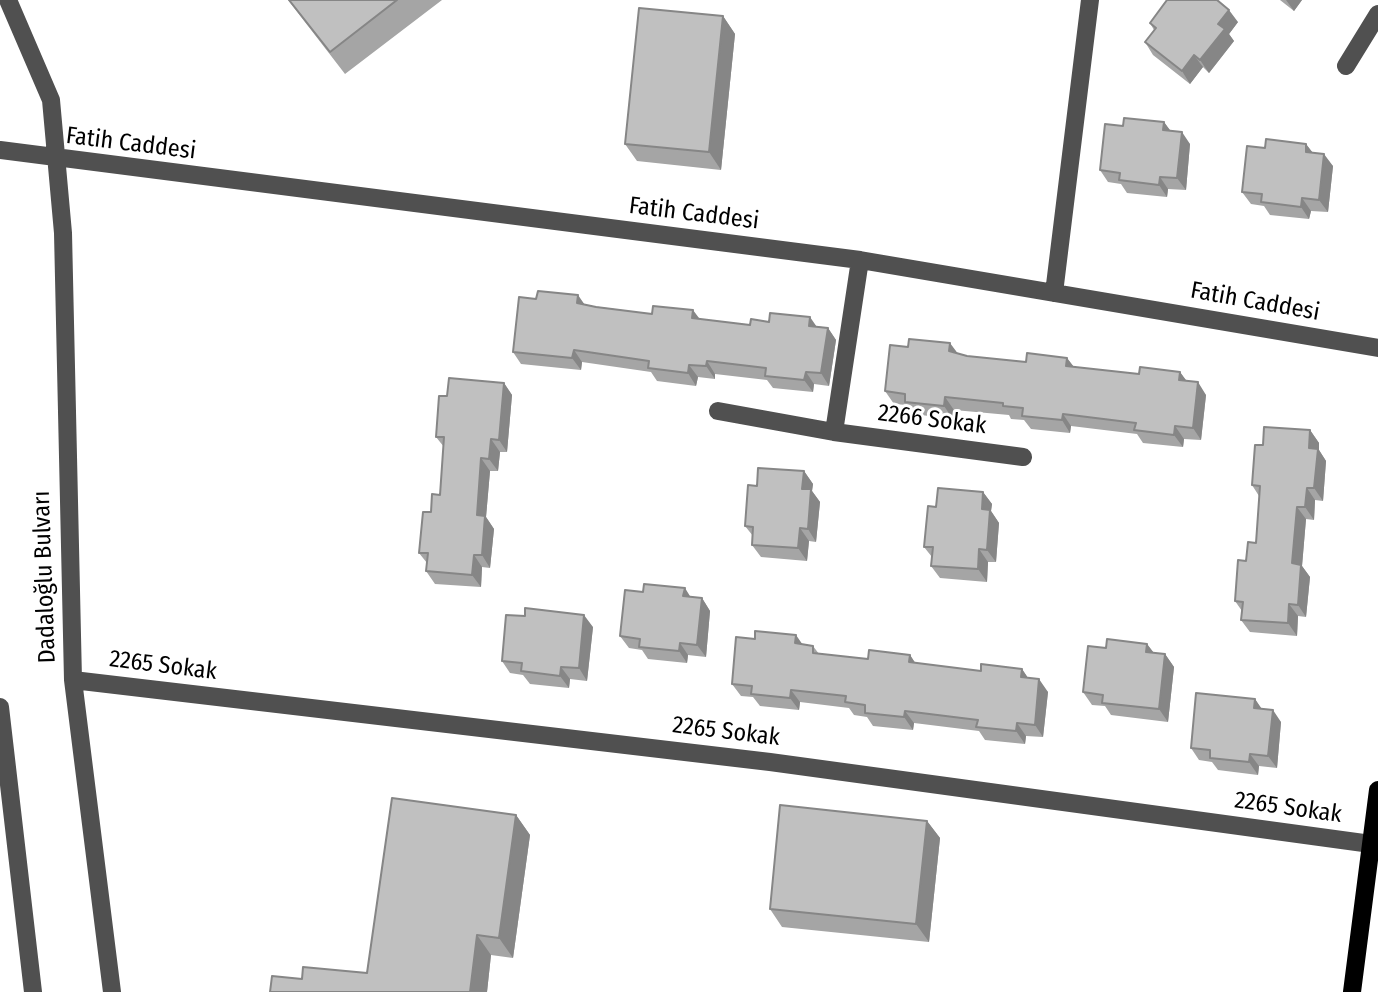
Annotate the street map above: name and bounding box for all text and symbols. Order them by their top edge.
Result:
street label: Fatih Caddesi [64,122,198,166]
street label: Fatih Caddesi [627,192,761,236]
street label: Fatih Caddesi [1188,276,1322,328]
street label: 2266 Sokak [876,399,988,441]
street label: Dadaloğlu Bulvarı [28,490,62,664]
street label: 2265 Sokak [108,645,218,687]
street label: 2265 Sokak [671,711,781,753]
street label: 2265 Sokak [1233,786,1343,830]

